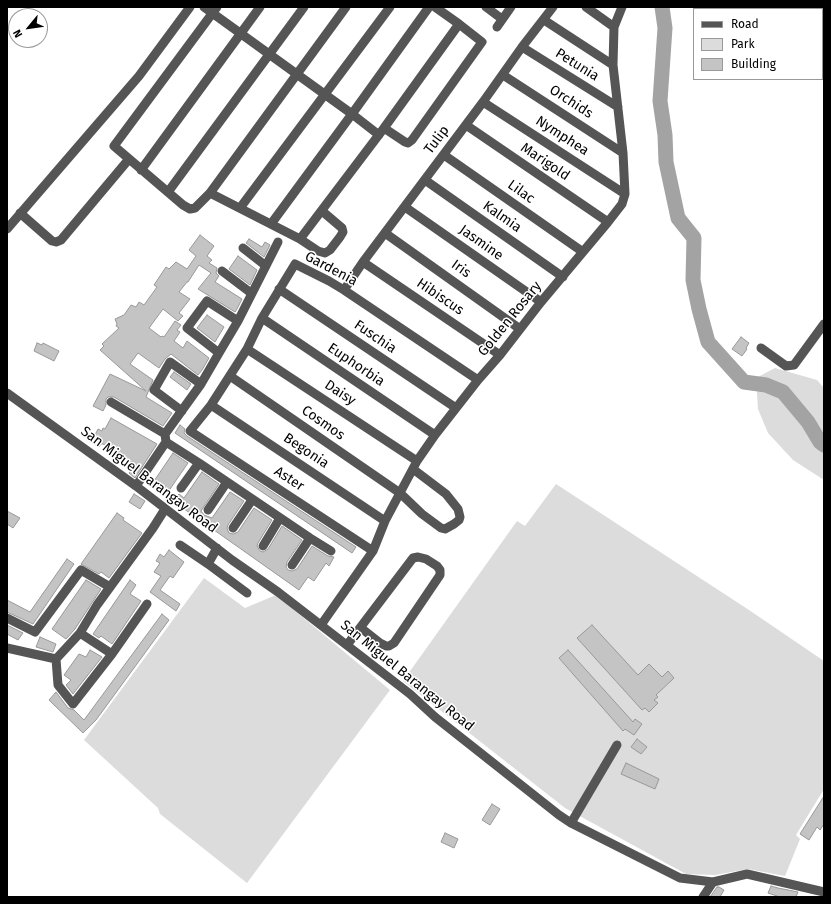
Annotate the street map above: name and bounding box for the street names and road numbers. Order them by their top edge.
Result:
street label: Petunia [552,45,602,85]
street label: Orchids [546,82,596,122]
street label: Nymphea [532,113,592,159]
street label: Tulip [421,122,453,158]
street label: Marigold [517,140,573,184]
street label: Lilac [504,177,538,207]
street label: Kalmia [479,198,525,236]
street label: Jasmine [456,222,506,264]
street label: Gardenia [302,248,360,290]
street label: Iris [448,256,474,282]
street label: Hibiscus [413,275,467,319]
street label: Golden Rosary [475,278,545,360]
street label: Fuschia [351,317,399,357]
street label: Euphorbia [324,340,388,390]
street label: Daisy [321,377,359,409]
street label: Cosmos [298,402,348,444]
street label: San Miguel Barangay Road [77,423,221,537]
street label: Begonia [280,430,332,472]
street label: Aster [271,463,307,495]
street label: San Miguel Barangay Road [337,617,477,735]

